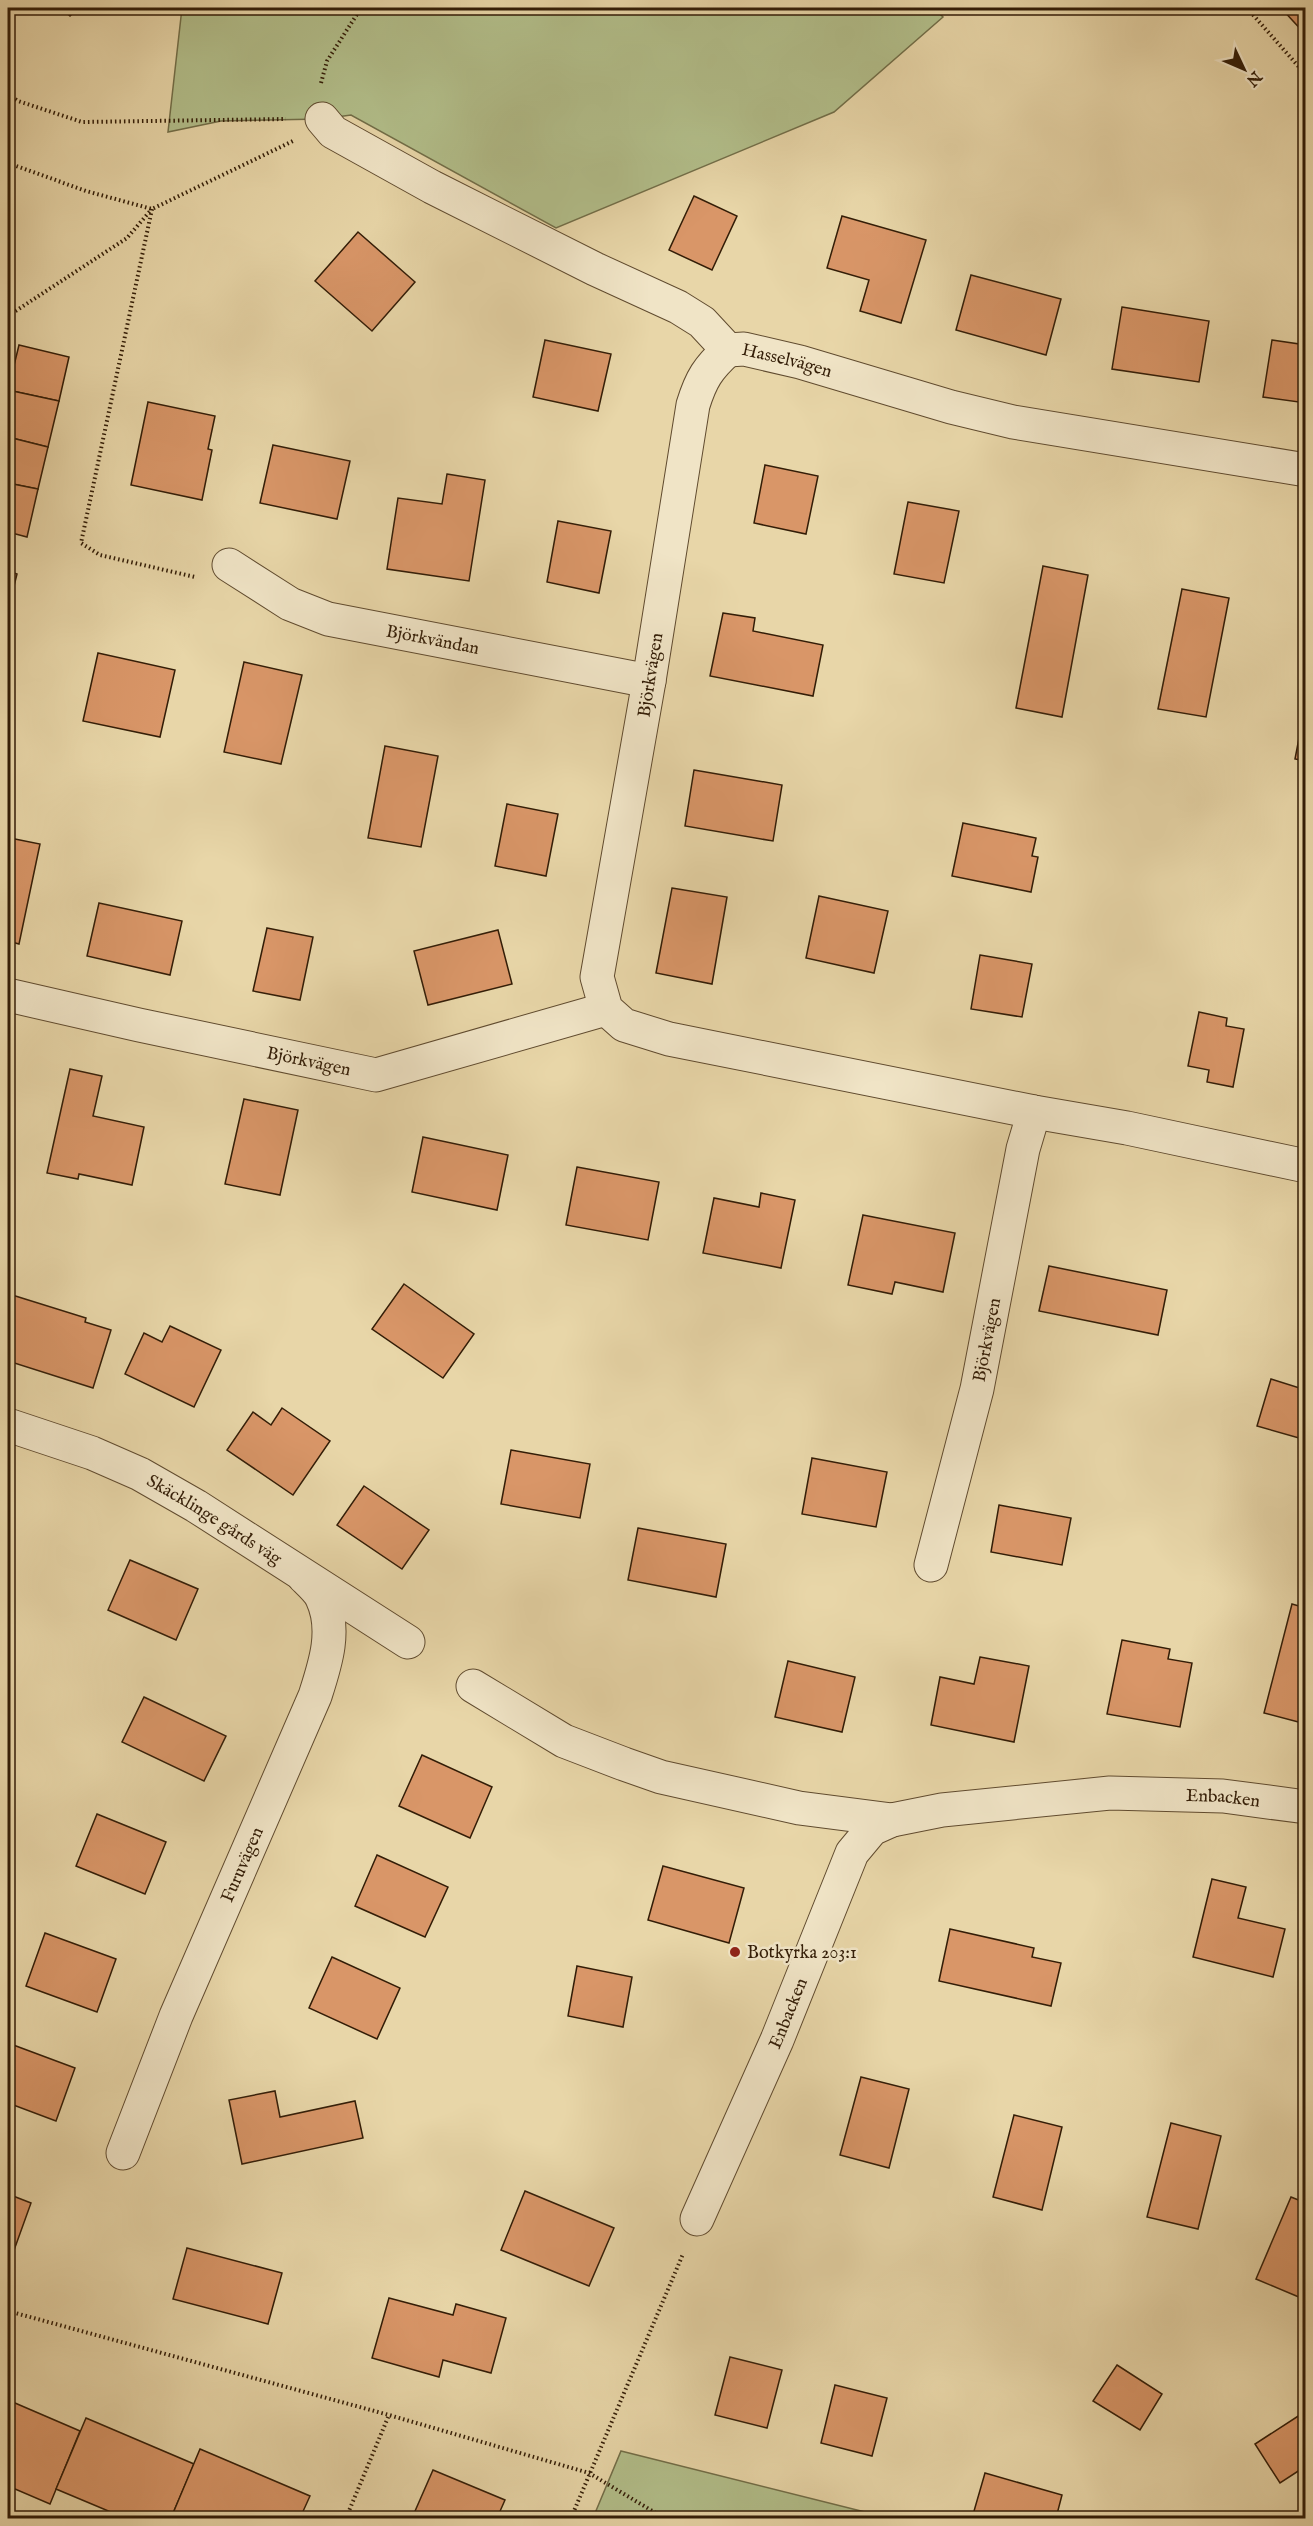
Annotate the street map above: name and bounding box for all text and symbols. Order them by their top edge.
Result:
north arrow [1214,39,1274,99]
text: N [1241,65,1266,90]
street label: Hasselvägen [739,339,835,384]
street label: Björkvändan [384,620,481,661]
street label: Björkvägen [633,631,670,719]
street label: Björkvägen [264,1042,353,1082]
street label: Björkvägen [969,1296,1007,1384]
street label: Skäcklinge gårds väg [142,1470,286,1571]
street label: Enbacken [1185,1785,1262,1814]
street label: Furuvägen [217,1824,270,1906]
place label: Botkyrka 203:1 [747,1942,857,1965]
marker: Botkyrka 203:1 [728,1945,742,1959]
street label: Enbacken [764,1974,814,2053]

